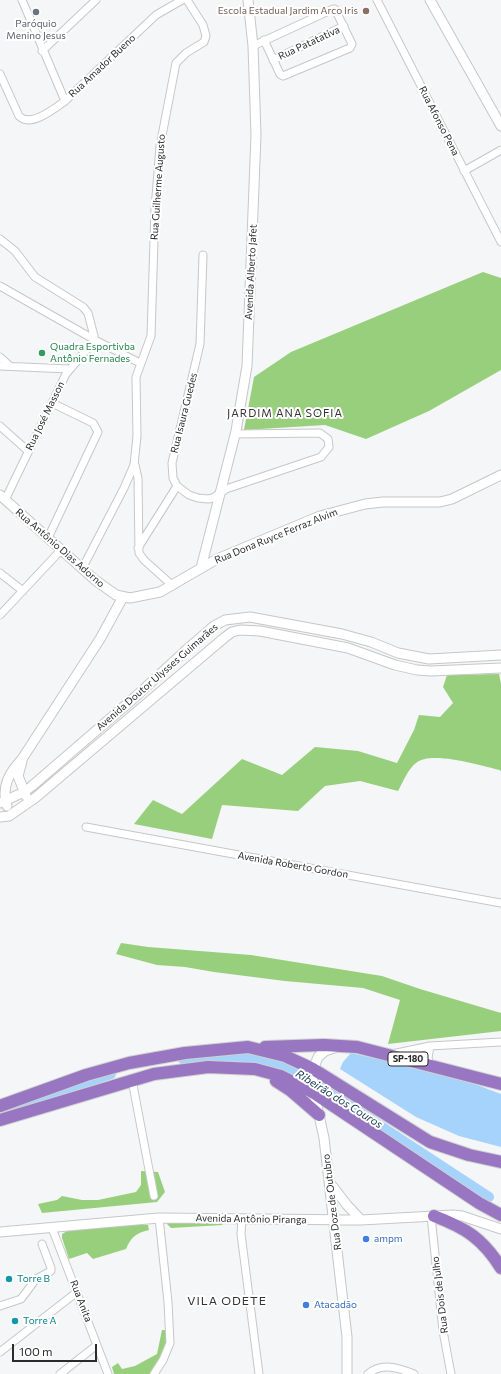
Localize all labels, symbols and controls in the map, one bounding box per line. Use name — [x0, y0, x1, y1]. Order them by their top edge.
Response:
place label: Escola Estadual Jardim Arco Iris — [218, 5, 358, 17]
marker: Escola Estadual Jardim Arco Iris — [361, 6, 371, 16]
marker: Paróquio Menino Jesus — [31, 7, 41, 17]
place label: Paróquio Menino Jesus — [6, 18, 66, 42]
street label: Rua Patatativa — [276, 24, 342, 62]
street label: Rua Amador Bueno — [66, 32, 138, 100]
street label: Rua Afonso Pena — [416, 84, 462, 158]
street label: Rua Guilherme Augusto — [148, 134, 168, 240]
street label: Avenida Alberto Jafet — [243, 224, 259, 320]
place label: Quadra Esportivba Antônio Fernades — [50, 341, 135, 364]
marker: Quadra Esportivba Antônio Fernades — [37, 348, 47, 358]
street label: Rua Isaura Guedes — [168, 372, 200, 454]
street label: Rua José Masson — [23, 379, 67, 453]
district label: JARDIM ANA SOFIA — [227, 406, 343, 420]
street label: Rua Antônio Dias Adorno — [13, 506, 107, 590]
street label: Rua Dona Ruyce Ferraz Alvim — [213, 506, 339, 566]
street label: Avenida Doutor Ulysses Guimarães — [94, 621, 220, 733]
street label: Avenida Roberto Gordon — [237, 849, 349, 881]
road number: SP-180 — [388, 1052, 428, 1066]
water label: Ribeirão dos Couros — [293, 1067, 385, 1131]
street label: Rua Doze de Outubro — [320, 1153, 344, 1251]
street label: Avenida Antônio Piranga — [195, 1212, 307, 1226]
place label: ampm — [374, 1233, 403, 1245]
marker: ampm — [361, 1234, 371, 1244]
street label: Rua Dois de Julho — [429, 1256, 451, 1334]
place label: Torre B — [17, 1273, 50, 1285]
marker: Torre B — [4, 1274, 14, 1284]
street label: Rua Anita — [68, 1278, 94, 1324]
district label: VILA ODETE — [187, 1294, 267, 1308]
place label: Atacadão — [314, 1299, 357, 1311]
marker: Atacadão — [301, 1300, 311, 1310]
place label: Torre A — [23, 1315, 57, 1327]
marker: Torre A — [10, 1316, 20, 1326]
scale bar — [14, 1336, 99, 1362]
text: 100 m — [19, 1344, 53, 1358]

